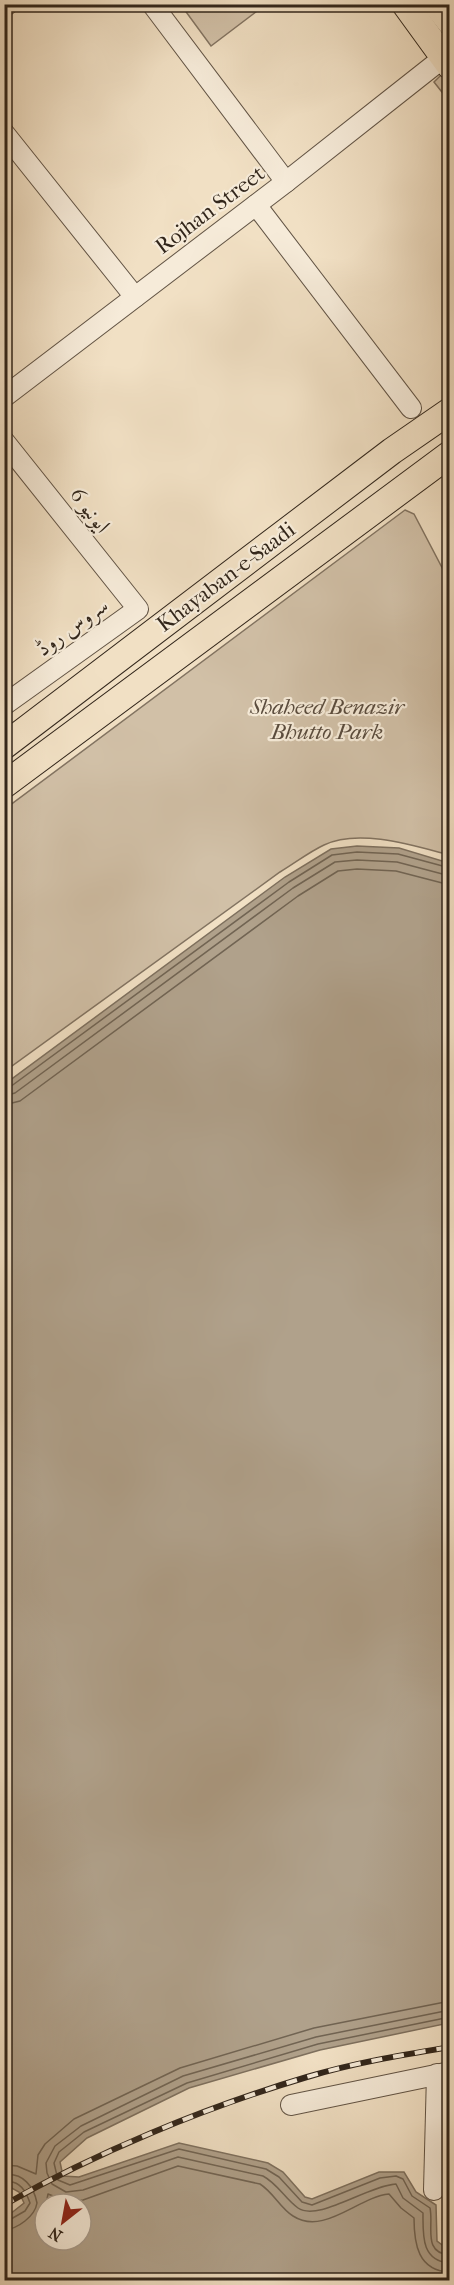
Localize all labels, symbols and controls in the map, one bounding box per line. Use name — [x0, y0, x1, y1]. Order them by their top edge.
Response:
street label: Rojhan Street — [150, 160, 270, 260]
street label: ایونیو 6 — [64, 482, 116, 538]
street label: Khayaban-e-Saadi — [152, 516, 301, 638]
street label: سروس روڈ — [31, 592, 114, 663]
park label: Shaheed Benazir Bhutto Park — [249, 694, 406, 745]
north arrow — [33, 2192, 93, 2252]
text: N — [45, 2223, 66, 2246]

